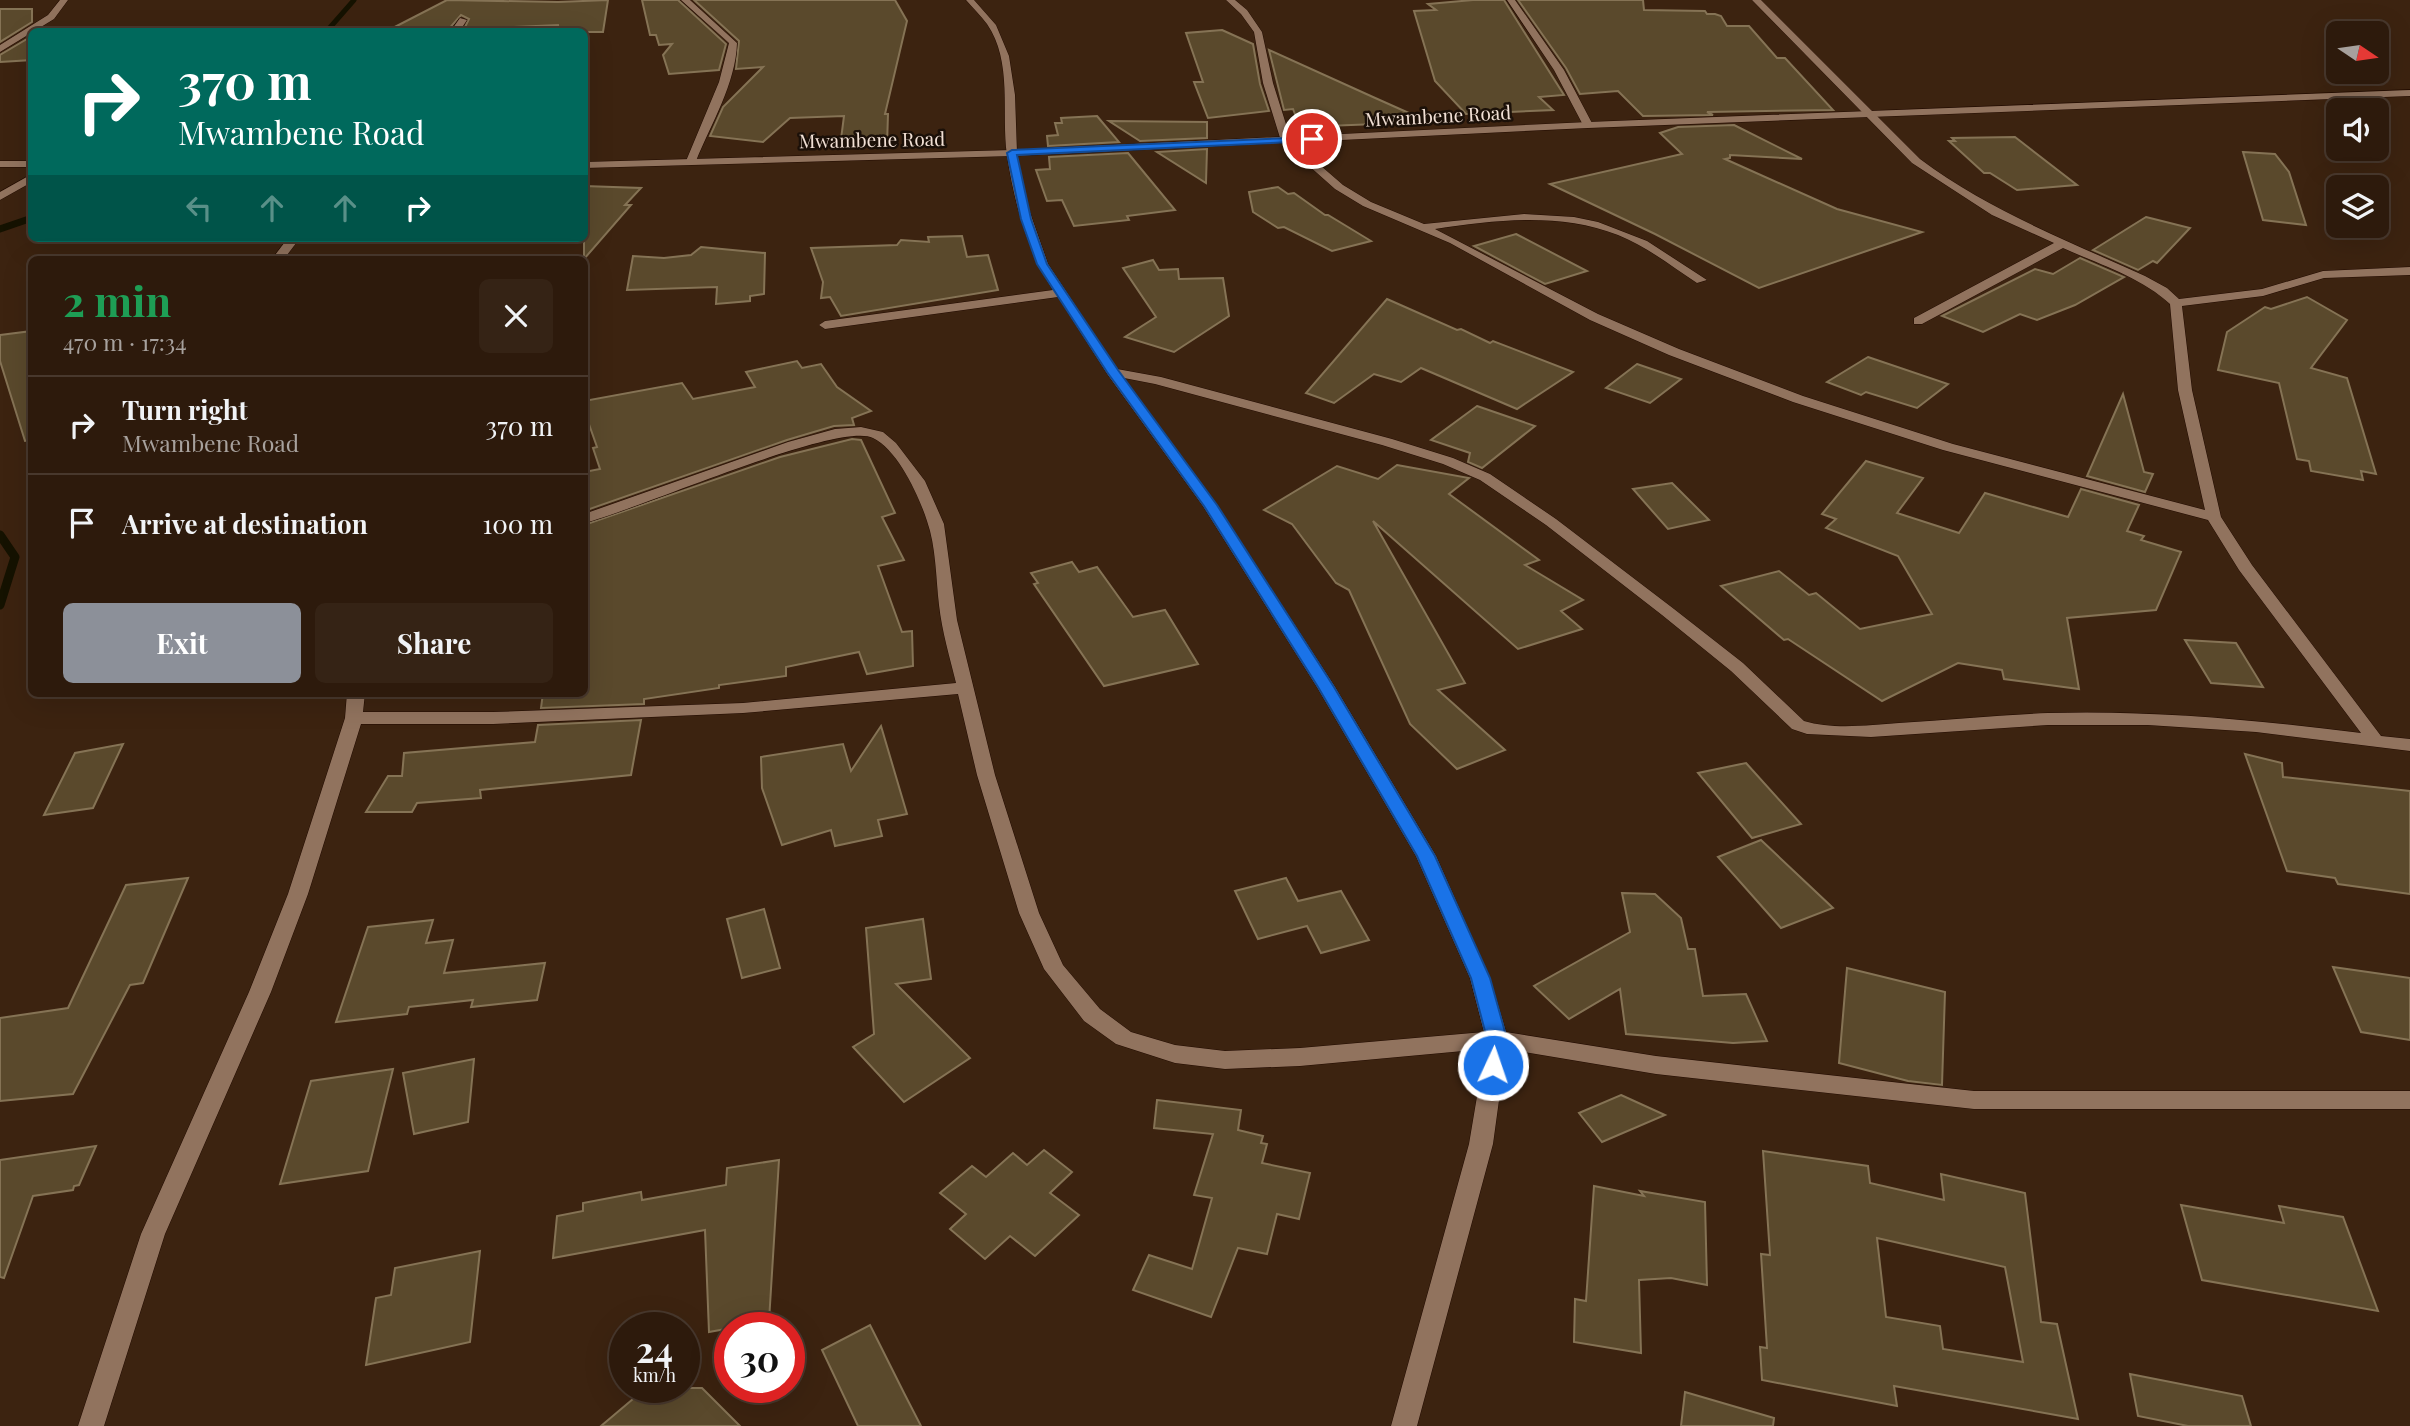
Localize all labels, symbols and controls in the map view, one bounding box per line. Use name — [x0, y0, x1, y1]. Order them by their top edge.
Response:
north arrow — [2326, 21, 2389, 84]
map controls — [2326, 21, 2389, 238]
text: 370 m — [178, 47, 312, 112]
icon: right — [63, 56, 154, 147]
street label: Mwambene Road — [1364, 98, 1512, 132]
button: sound — [2326, 98, 2389, 161]
pin — [1282, 109, 1342, 169]
text: Mwambene Road — [178, 110, 425, 153]
icon: arrive — [1293, 120, 1331, 158]
street label: Mwambene Road — [799, 125, 945, 153]
button: layers — [2326, 175, 2389, 238]
icon: left — [180, 189, 218, 227]
icon: ahead — [253, 189, 291, 227]
icon: ahead — [326, 189, 364, 227]
icon: right — [399, 189, 437, 227]
text: 2 min — [63, 272, 171, 328]
button: close — [479, 279, 553, 353]
text: 470 m · 17:34 — [63, 326, 187, 357]
text: Turn right — [122, 392, 248, 427]
icon: right — [63, 406, 101, 444]
text: 370 m — [486, 408, 553, 443]
text: Mwambene Road — [122, 427, 299, 458]
icon: arrive — [63, 504, 101, 542]
text: Arrive at destination — [122, 506, 368, 541]
text: 100 m — [483, 506, 553, 541]
button: Exit — [63, 603, 301, 683]
button: Share — [315, 603, 553, 683]
position arrow — [1456, 1028, 1530, 1102]
speed limit sign: 30 — [714, 1312, 805, 1403]
text: 24 — [636, 1325, 673, 1372]
text: km/h — [633, 1363, 676, 1387]

